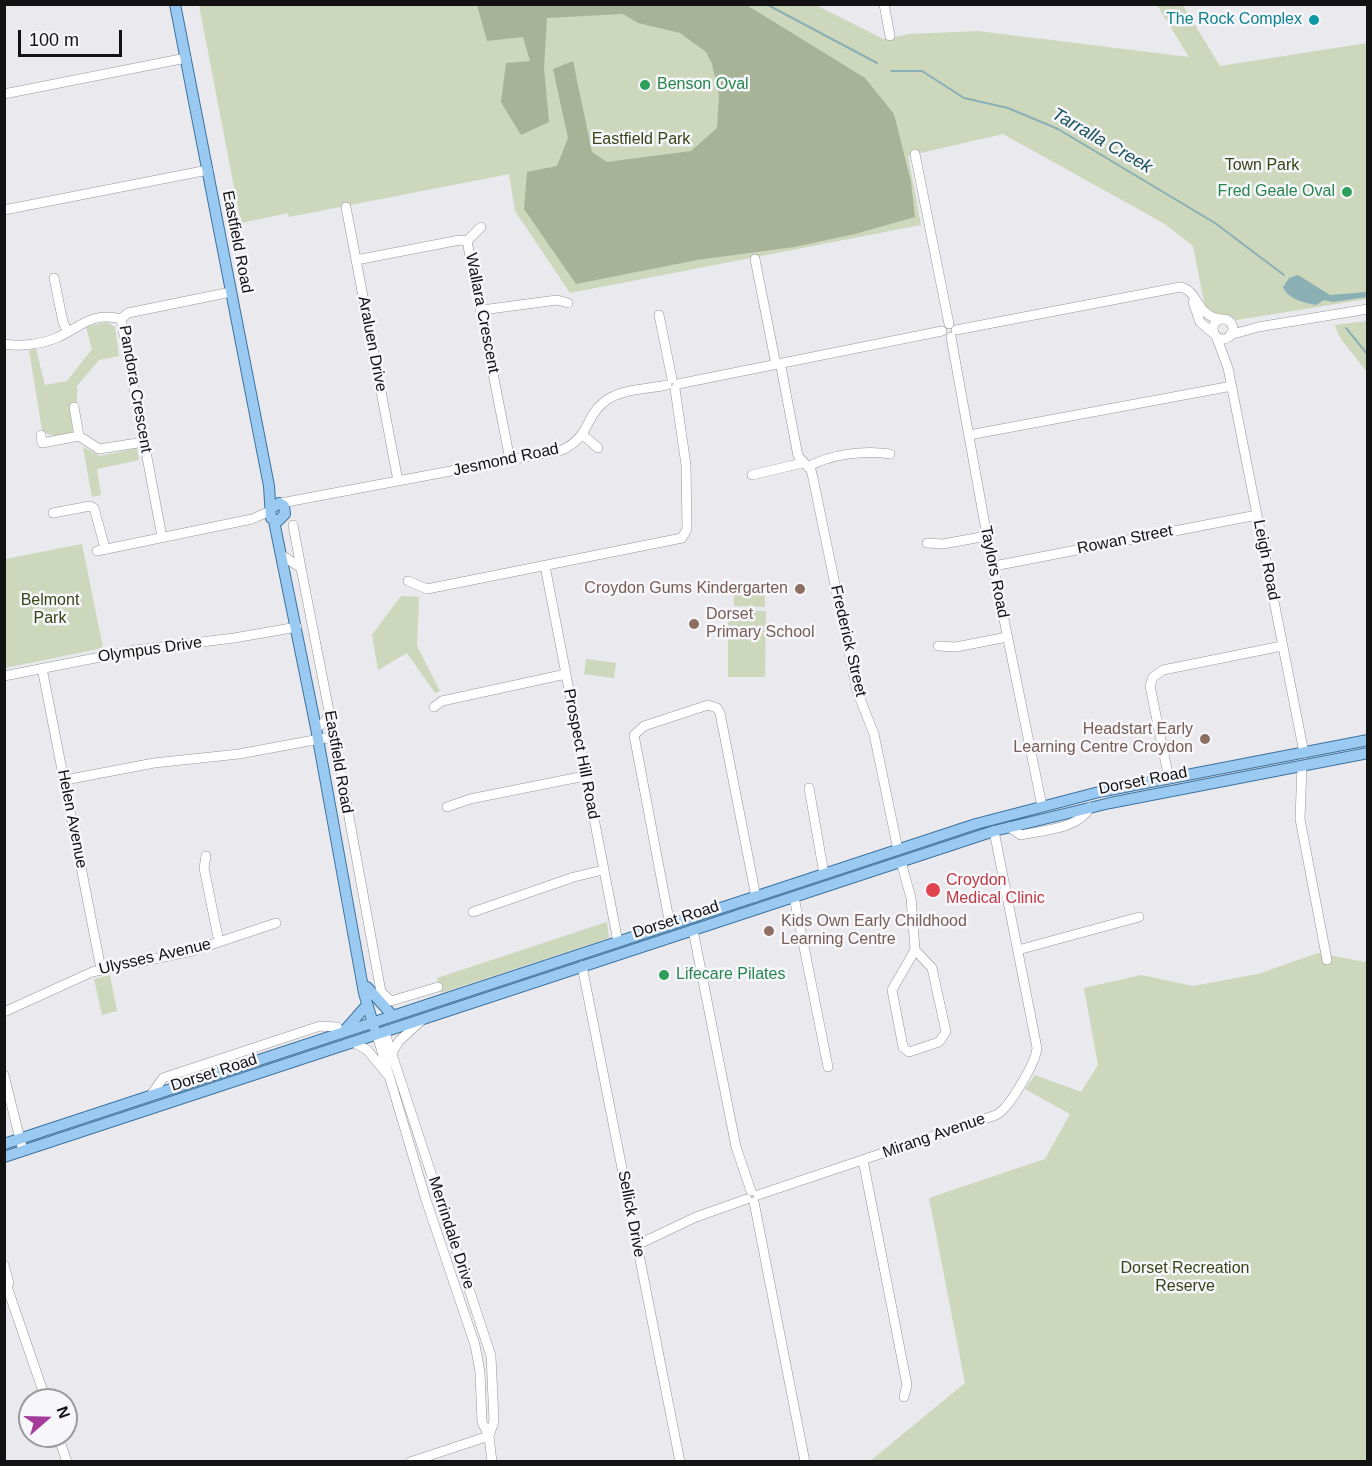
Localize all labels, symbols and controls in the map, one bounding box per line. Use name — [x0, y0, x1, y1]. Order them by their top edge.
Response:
place label: The Rock Complex — [1166, 10, 1302, 30]
marker: The Rock Complex — [1307, 13, 1321, 27]
scale bar — [21, 18, 124, 56]
text: 100 m — [29, 30, 79, 50]
place label: Benson Oval — [657, 75, 749, 95]
marker: Benson Oval — [638, 78, 652, 92]
water label: Tarralla Creek — [1048, 104, 1156, 178]
park label: Eastfield Park — [592, 130, 690, 150]
park label: Town Park — [1225, 156, 1299, 176]
place label: Fred Geale Oval — [1218, 182, 1335, 202]
marker: Fred Geale Oval — [1340, 185, 1354, 199]
street label: Eastfield Road — [218, 189, 256, 295]
street label: Wallara Crescent — [461, 251, 503, 375]
street label: Araluen Drive — [353, 295, 391, 393]
street label: Pandora Crescent — [114, 324, 156, 454]
street label: Jesmond Road — [451, 439, 561, 481]
street label: Leigh Road — [1249, 518, 1283, 602]
street label: Rowan Street — [1076, 521, 1174, 559]
street label: Taylors Road — [976, 524, 1012, 620]
place label: Croydon Gums Kindergarten — [584, 579, 788, 599]
marker: Croydon Gums Kindergarten — [793, 582, 807, 596]
street label: Frederick Street — [826, 583, 870, 699]
park label: Belmont Park — [21, 591, 79, 629]
place label: Dorset Primary School — [706, 605, 814, 643]
marker: Dorset Primary School — [687, 617, 701, 631]
street label: Olympus Drive — [97, 633, 203, 667]
street label: Prospect Hill Road — [559, 687, 603, 821]
street label: Eastfield Road — [320, 709, 356, 815]
place label: Headstart Early Learning Centre Croydon — [1013, 720, 1193, 758]
marker: Headstart Early Learning Centre Croydon — [1198, 732, 1212, 746]
street label: Dorset Road — [1097, 763, 1189, 799]
street label: Helen Avenue — [53, 768, 91, 870]
place label: Croydon Medical Clinic — [946, 871, 1045, 909]
marker: Croydon Medical Clinic — [924, 881, 942, 899]
street label: Dorset Road — [630, 897, 722, 943]
place label: Kids Own Early Childhood Learning Centre — [781, 912, 967, 950]
marker: Kids Own Early Childhood Learning Centre — [762, 924, 776, 938]
street label: Ulysses Avenue — [97, 935, 213, 979]
place label: Lifecare Pilates — [676, 965, 785, 985]
marker: Lifecare Pilates — [657, 968, 671, 982]
street label: Dorset Road — [168, 1050, 260, 1096]
street label: Mirang Avenue — [880, 1109, 988, 1163]
street label: Sellick Drive — [613, 1169, 649, 1259]
street label: Merrindale Drive — [424, 1174, 478, 1292]
park label: Dorset Recreation Reserve — [1121, 1259, 1249, 1297]
north arrow — [18, 1388, 78, 1448]
text: N — [54, 1404, 73, 1421]

